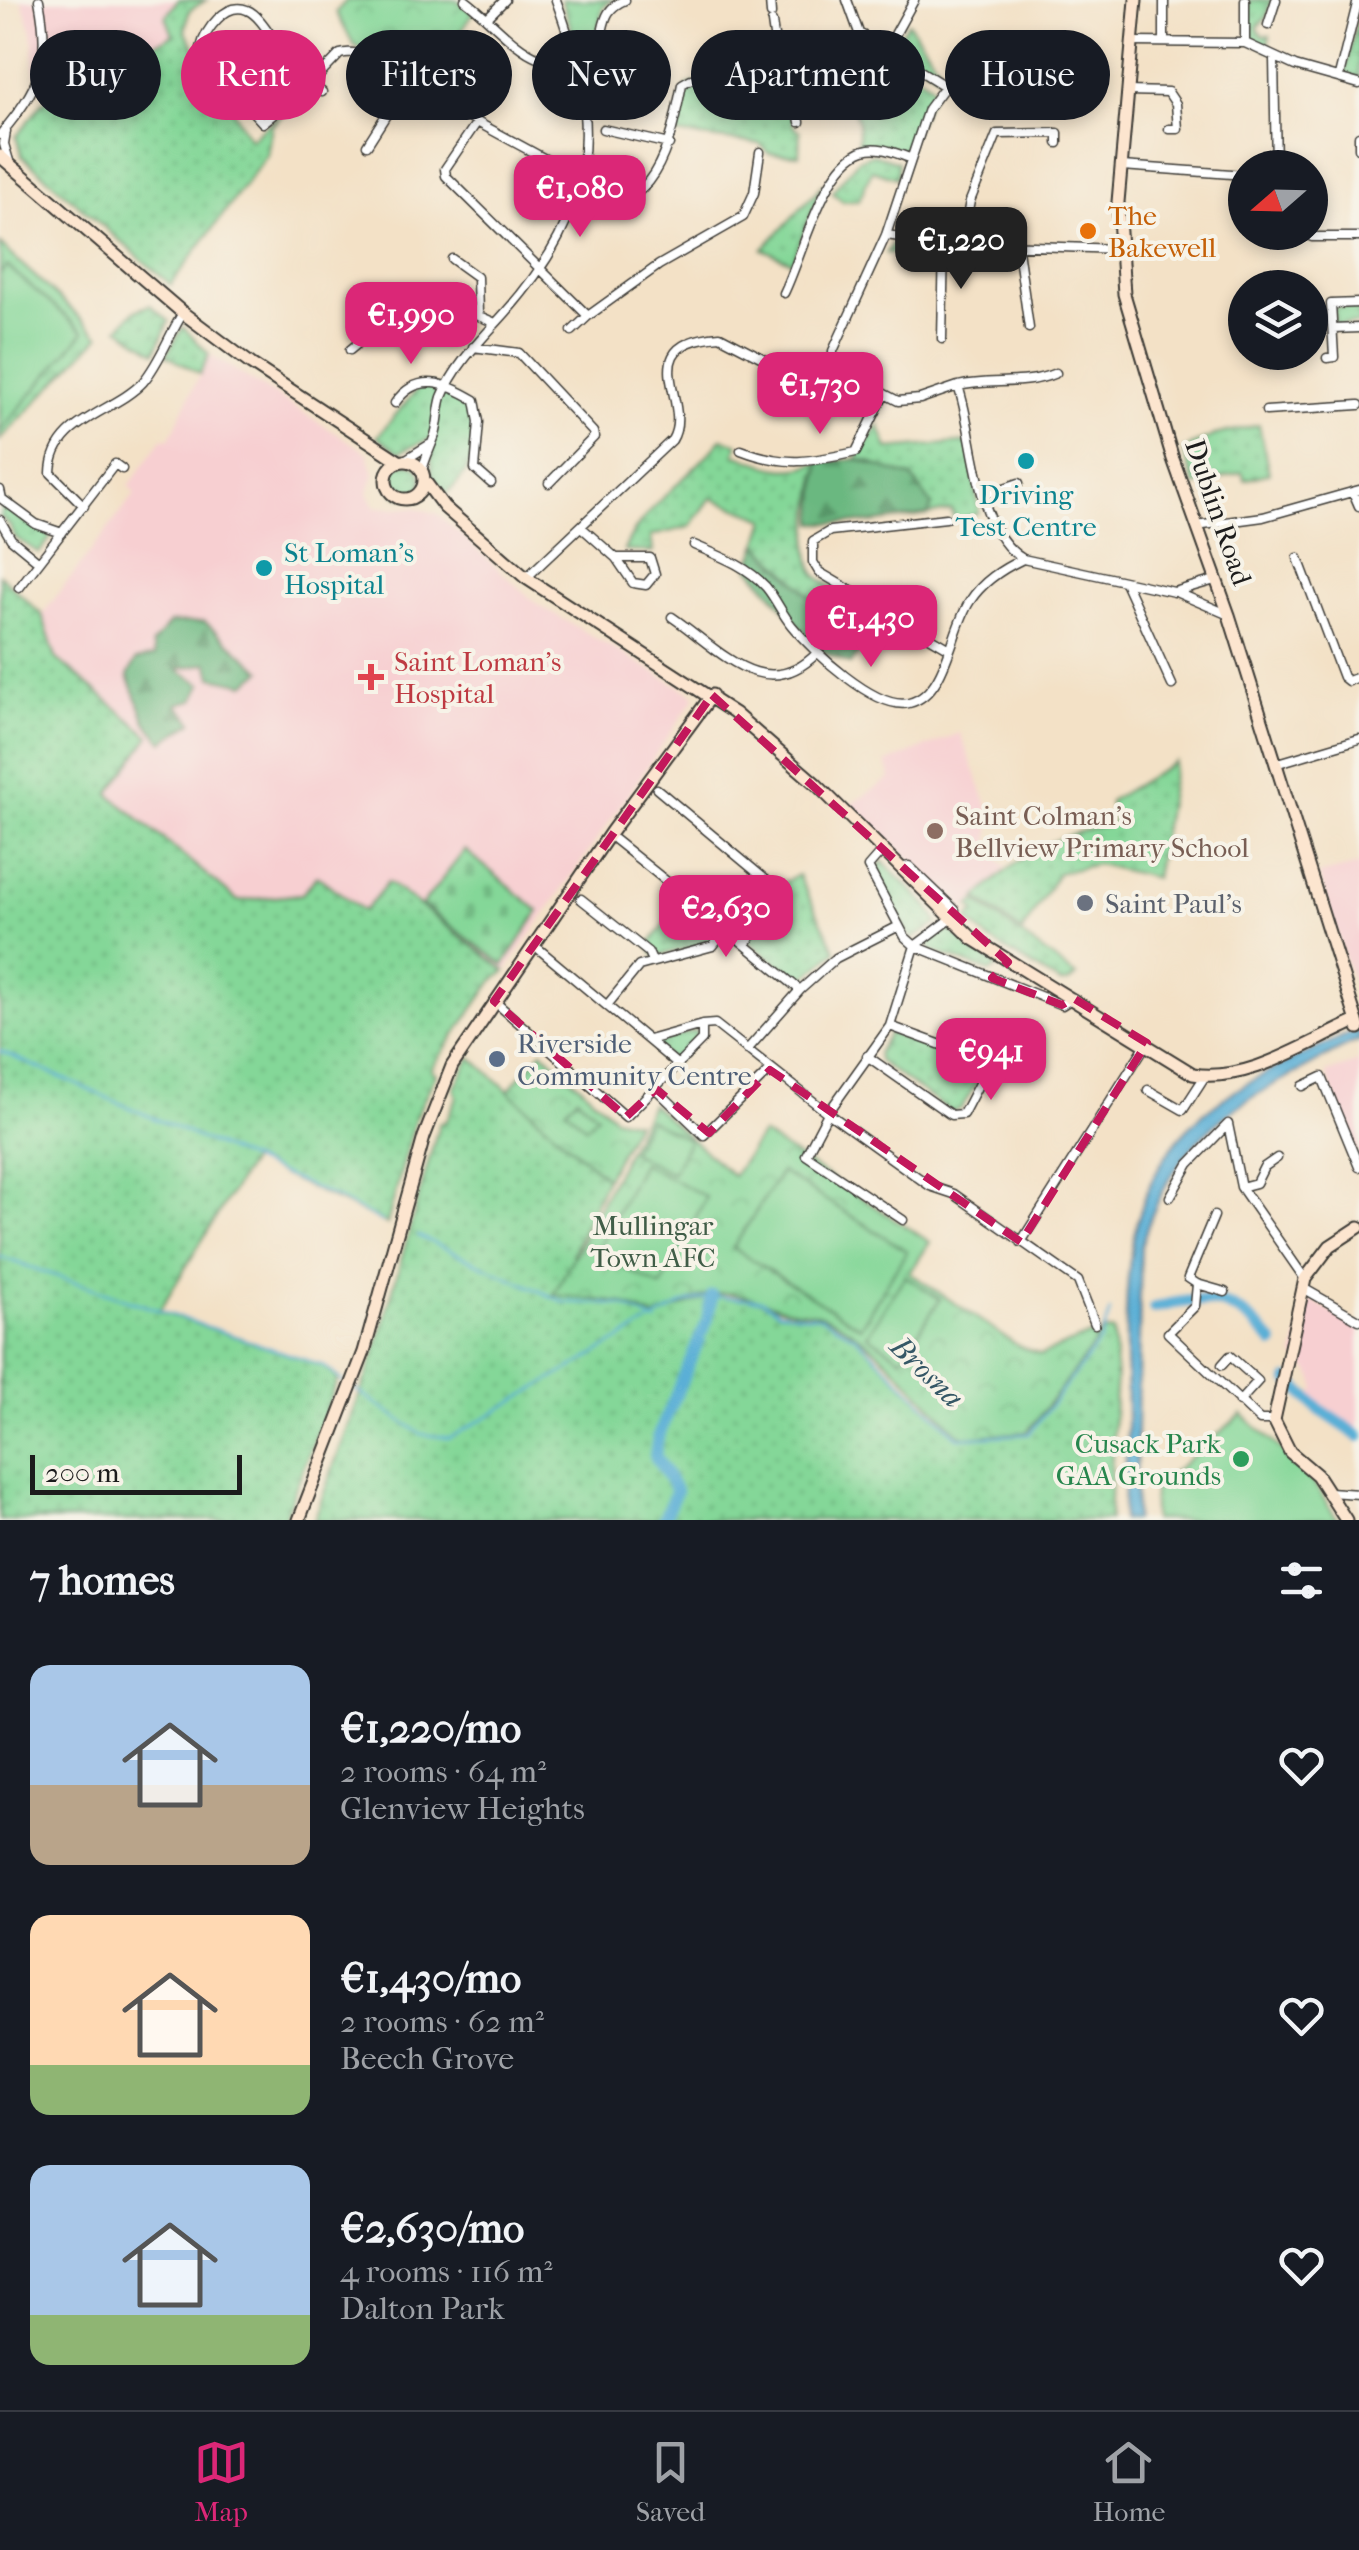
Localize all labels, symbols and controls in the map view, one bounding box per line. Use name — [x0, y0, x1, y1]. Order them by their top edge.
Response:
chip: Buy — [30, 30, 161, 120]
chip: Rent — [181, 30, 326, 120]
chip: Filters — [346, 30, 512, 120]
chip: New — [532, 30, 671, 120]
chip: Apartment — [691, 30, 925, 120]
chip: House — [945, 30, 1110, 120]
north arrow — [1228, 150, 1328, 250]
map controls — [1228, 150, 1328, 370]
pin: €1,080 — [499, 155, 661, 240]
text: €1,080 — [536, 169, 624, 206]
place label: The Bakewell — [1108, 199, 1217, 264]
pin: €1,220 — [880, 207, 1042, 292]
marker: The Bakewell — [1077, 220, 1099, 242]
text: €1,220 — [917, 221, 1005, 258]
button: layers — [1228, 270, 1328, 370]
pin: €1,990 — [330, 282, 492, 367]
text: €1,990 — [367, 296, 455, 333]
pin: €1,730 — [739, 352, 901, 437]
text: €1,730 — [779, 366, 861, 403]
street label: Dublin Road — [1178, 435, 1259, 590]
marker: Driving Test Centre — [1015, 450, 1037, 472]
place label: Driving Test Centre — [955, 478, 1097, 543]
place label: St Loman's Hospital — [284, 536, 414, 601]
marker: St Loman's Hospital — [253, 557, 275, 579]
pin: €1,430 — [790, 585, 952, 670]
text: €1,430 — [827, 599, 915, 636]
place label: Saint Loman's Hospital — [394, 645, 561, 710]
marker: Saint Loman's Hospital — [358, 664, 384, 690]
place label: Saint Colman's Bellview Primary School — [955, 799, 1249, 864]
marker: Saint Colman's Bellview Primary School — [924, 820, 946, 842]
pin: €2,630 — [645, 875, 807, 960]
place label: Saint Paul's — [1105, 887, 1242, 920]
text: €2,630 — [681, 889, 771, 926]
marker: Saint Paul's — [1074, 892, 1096, 914]
pin: €941 — [932, 1018, 1050, 1103]
place label: Riverside Community Centre — [517, 1027, 752, 1092]
text: €941 — [958, 1032, 1024, 1069]
marker: Riverside Community Centre — [486, 1048, 508, 1070]
park label: Mullingar Town AFC — [590, 1209, 716, 1274]
water label: Brosna — [881, 1328, 970, 1415]
place label: Cusack Park GAA Grounds — [1056, 1427, 1222, 1492]
marker: Cusack Park GAA Grounds — [1230, 1448, 1252, 1470]
scale bar — [30, 1450, 242, 1494]
text: 200 m — [45, 1456, 120, 1489]
icon: filters — [1274, 1553, 1329, 1608]
text: 7 homes — [30, 1556, 175, 1605]
text: €1,220/mo — [340, 1704, 521, 1753]
icon: home — [110, 1705, 230, 1825]
icon: heart — [1274, 1738, 1329, 1793]
text: 2 rooms · 64 m² — [340, 1753, 546, 1790]
text: Glenview Heights — [340, 1790, 585, 1827]
text: €1,430/mo — [340, 1954, 521, 2003]
icon: home — [110, 1955, 230, 2075]
icon: heart — [1274, 1988, 1329, 2043]
text: 2 rooms · 62 m² — [340, 2003, 544, 2040]
text: Beech Grove — [340, 2040, 514, 2077]
text: €2,630/mo — [340, 2204, 524, 2253]
icon: home — [110, 2205, 230, 2325]
icon: heart — [1274, 2238, 1329, 2293]
text: 4 rooms · 116 m² — [340, 2253, 553, 2290]
text: Dalton Park — [340, 2290, 504, 2327]
tab: Map — [194, 2435, 249, 2528]
tab: Saved — [636, 2435, 705, 2528]
tab: Home — [1093, 2435, 1165, 2528]

